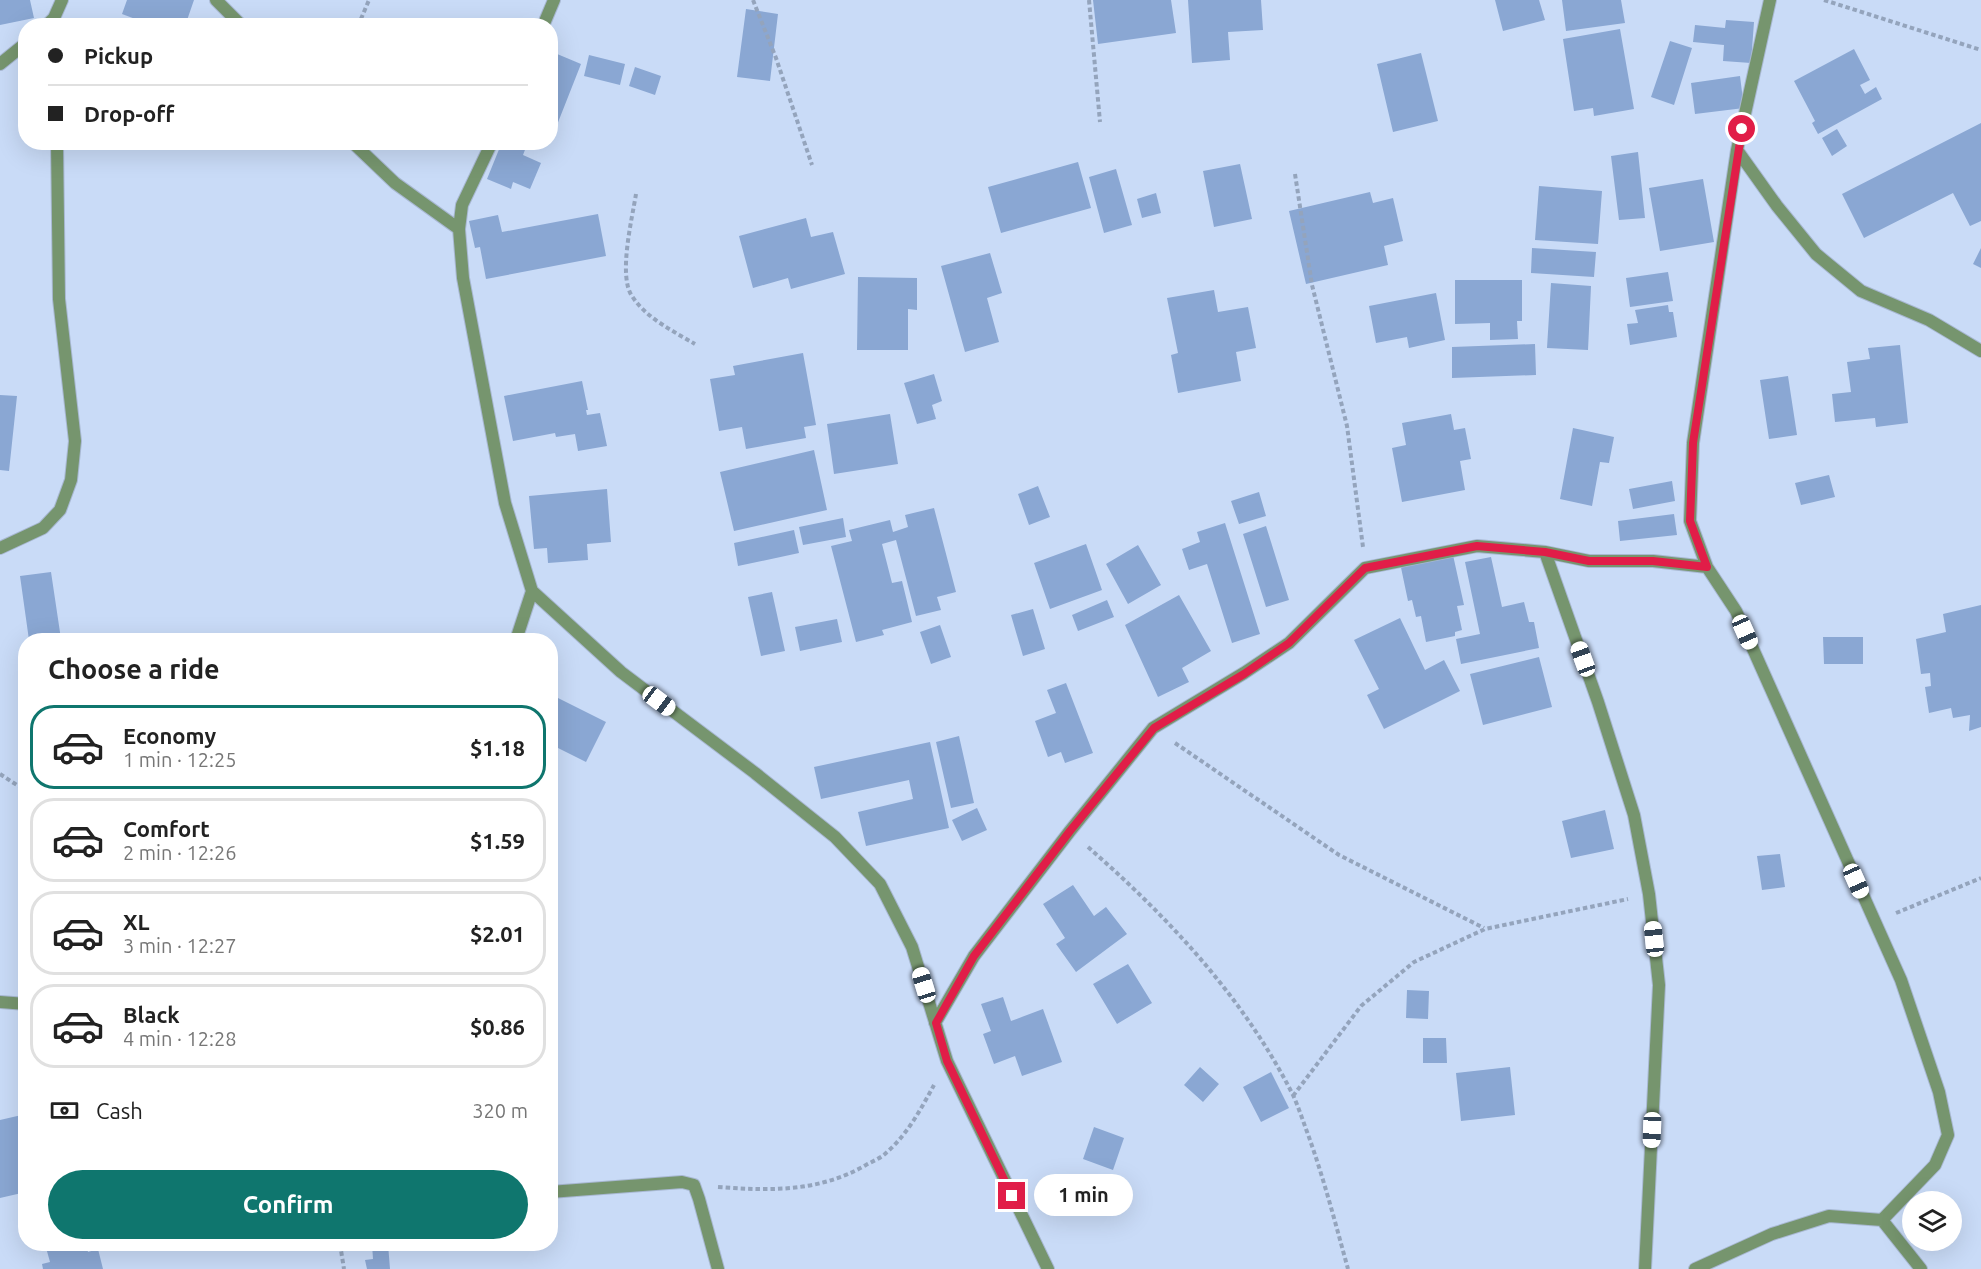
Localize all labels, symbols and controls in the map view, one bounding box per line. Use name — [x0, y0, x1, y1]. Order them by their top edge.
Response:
text: Pickup — [84, 43, 153, 68]
text: Drop-off — [84, 101, 174, 126]
route start — [1728, 115, 1755, 142]
car — [1729, 612, 1761, 652]
car — [1568, 639, 1598, 679]
text: Choose a ride — [48, 654, 220, 684]
car — [639, 683, 679, 719]
icon: car — [51, 720, 105, 774]
text: Economy — [123, 723, 216, 748]
text: $1.18 — [470, 735, 525, 760]
text: 1 min · 12:25 — [123, 748, 237, 771]
icon: car — [51, 813, 105, 867]
text: Comfort — [123, 816, 210, 841]
text: $1.59 — [470, 828, 525, 853]
text: 2 min · 12:26 — [123, 841, 237, 864]
car — [1840, 861, 1872, 901]
icon: car — [51, 906, 105, 960]
text: XL — [123, 909, 150, 934]
car — [1643, 920, 1665, 958]
text: $2.01 — [470, 921, 525, 946]
text: 3 min · 12:27 — [123, 934, 237, 957]
car — [910, 965, 938, 1005]
icon: car — [51, 999, 105, 1053]
text: Black — [123, 1002, 180, 1027]
text: $0.86 — [470, 1014, 525, 1039]
text: 4 min · 12:28 — [123, 1027, 237, 1050]
icon: cash — [48, 1094, 81, 1127]
text: Cash — [96, 1098, 143, 1123]
text: 320 m — [472, 1099, 528, 1122]
car — [1642, 1112, 1662, 1148]
button: Confirm — [48, 1170, 528, 1239]
callout: 1 min — [1033, 1175, 1132, 1217]
route end — [998, 1182, 1025, 1209]
text: 1 min — [1058, 1183, 1109, 1206]
map controls — [1902, 1191, 1962, 1251]
button: layers — [1902, 1191, 1962, 1251]

